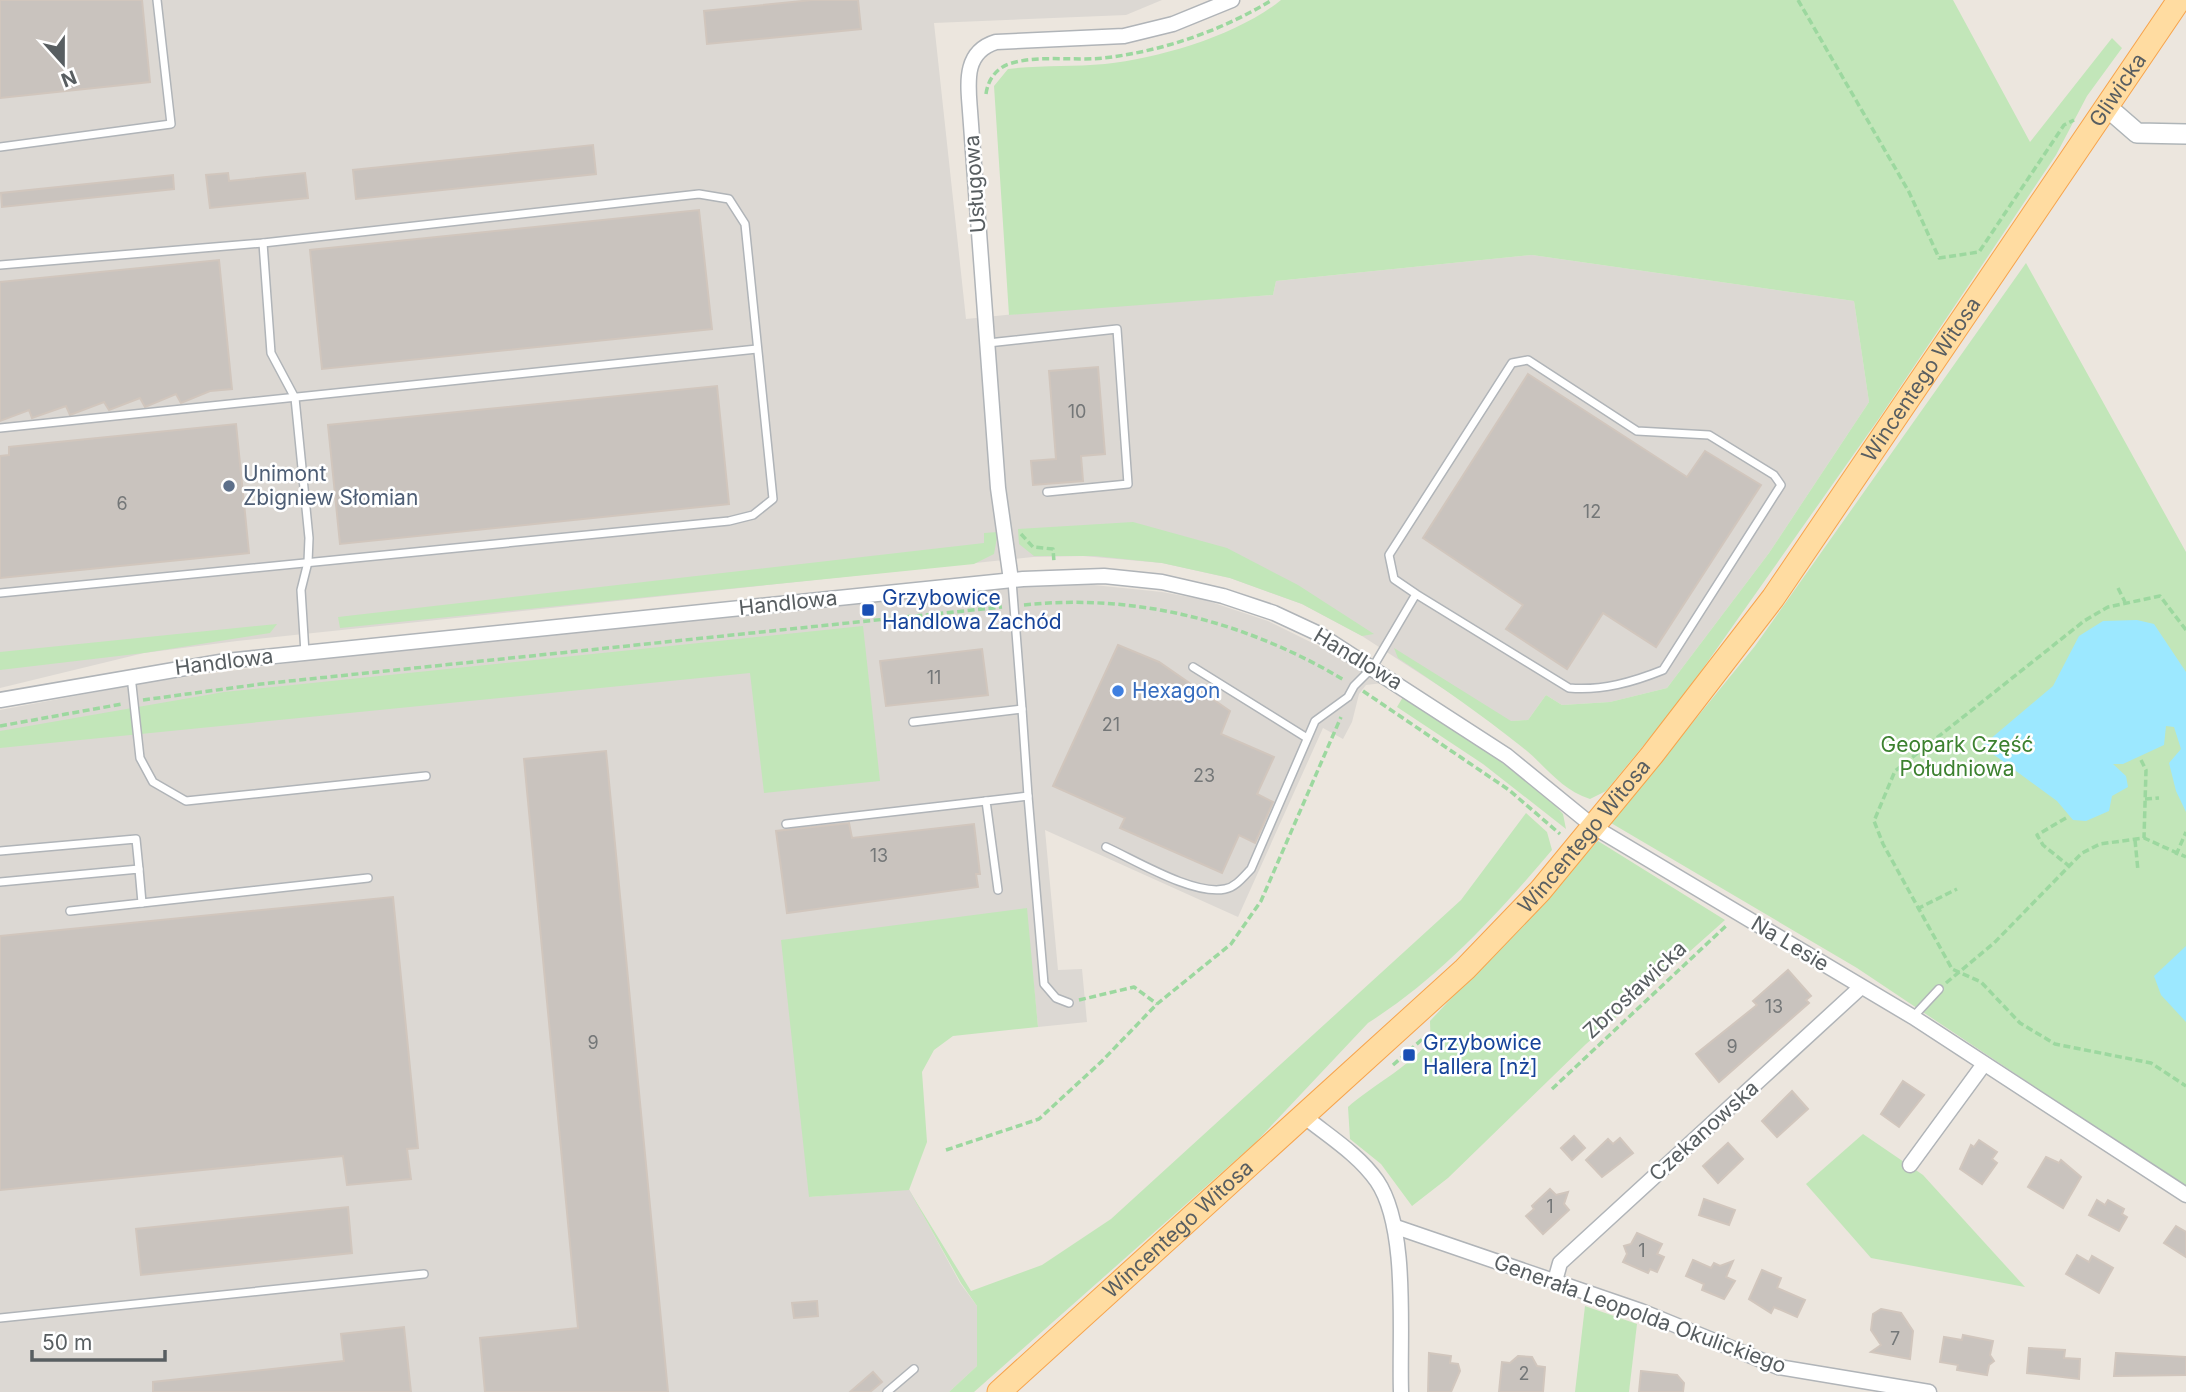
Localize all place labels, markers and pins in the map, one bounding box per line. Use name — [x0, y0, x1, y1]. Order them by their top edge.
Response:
place label: Unimont Zbigniew Słomian — [243, 461, 418, 510]
marker: Unimont Zbigniew Słomian — [221, 478, 237, 494]
place label: Grzybowice Handlowa Zachód — [882, 585, 1062, 634]
marker: Grzybowice Handlowa Zachód — [860, 602, 876, 618]
place label: Hexagon — [1132, 678, 1221, 703]
marker: Hexagon — [1110, 683, 1126, 699]
place label: Grzybowice Hallera [nż] — [1423, 1030, 1542, 1079]
marker: Grzybowice Hallera [nż] — [1401, 1047, 1417, 1063]

